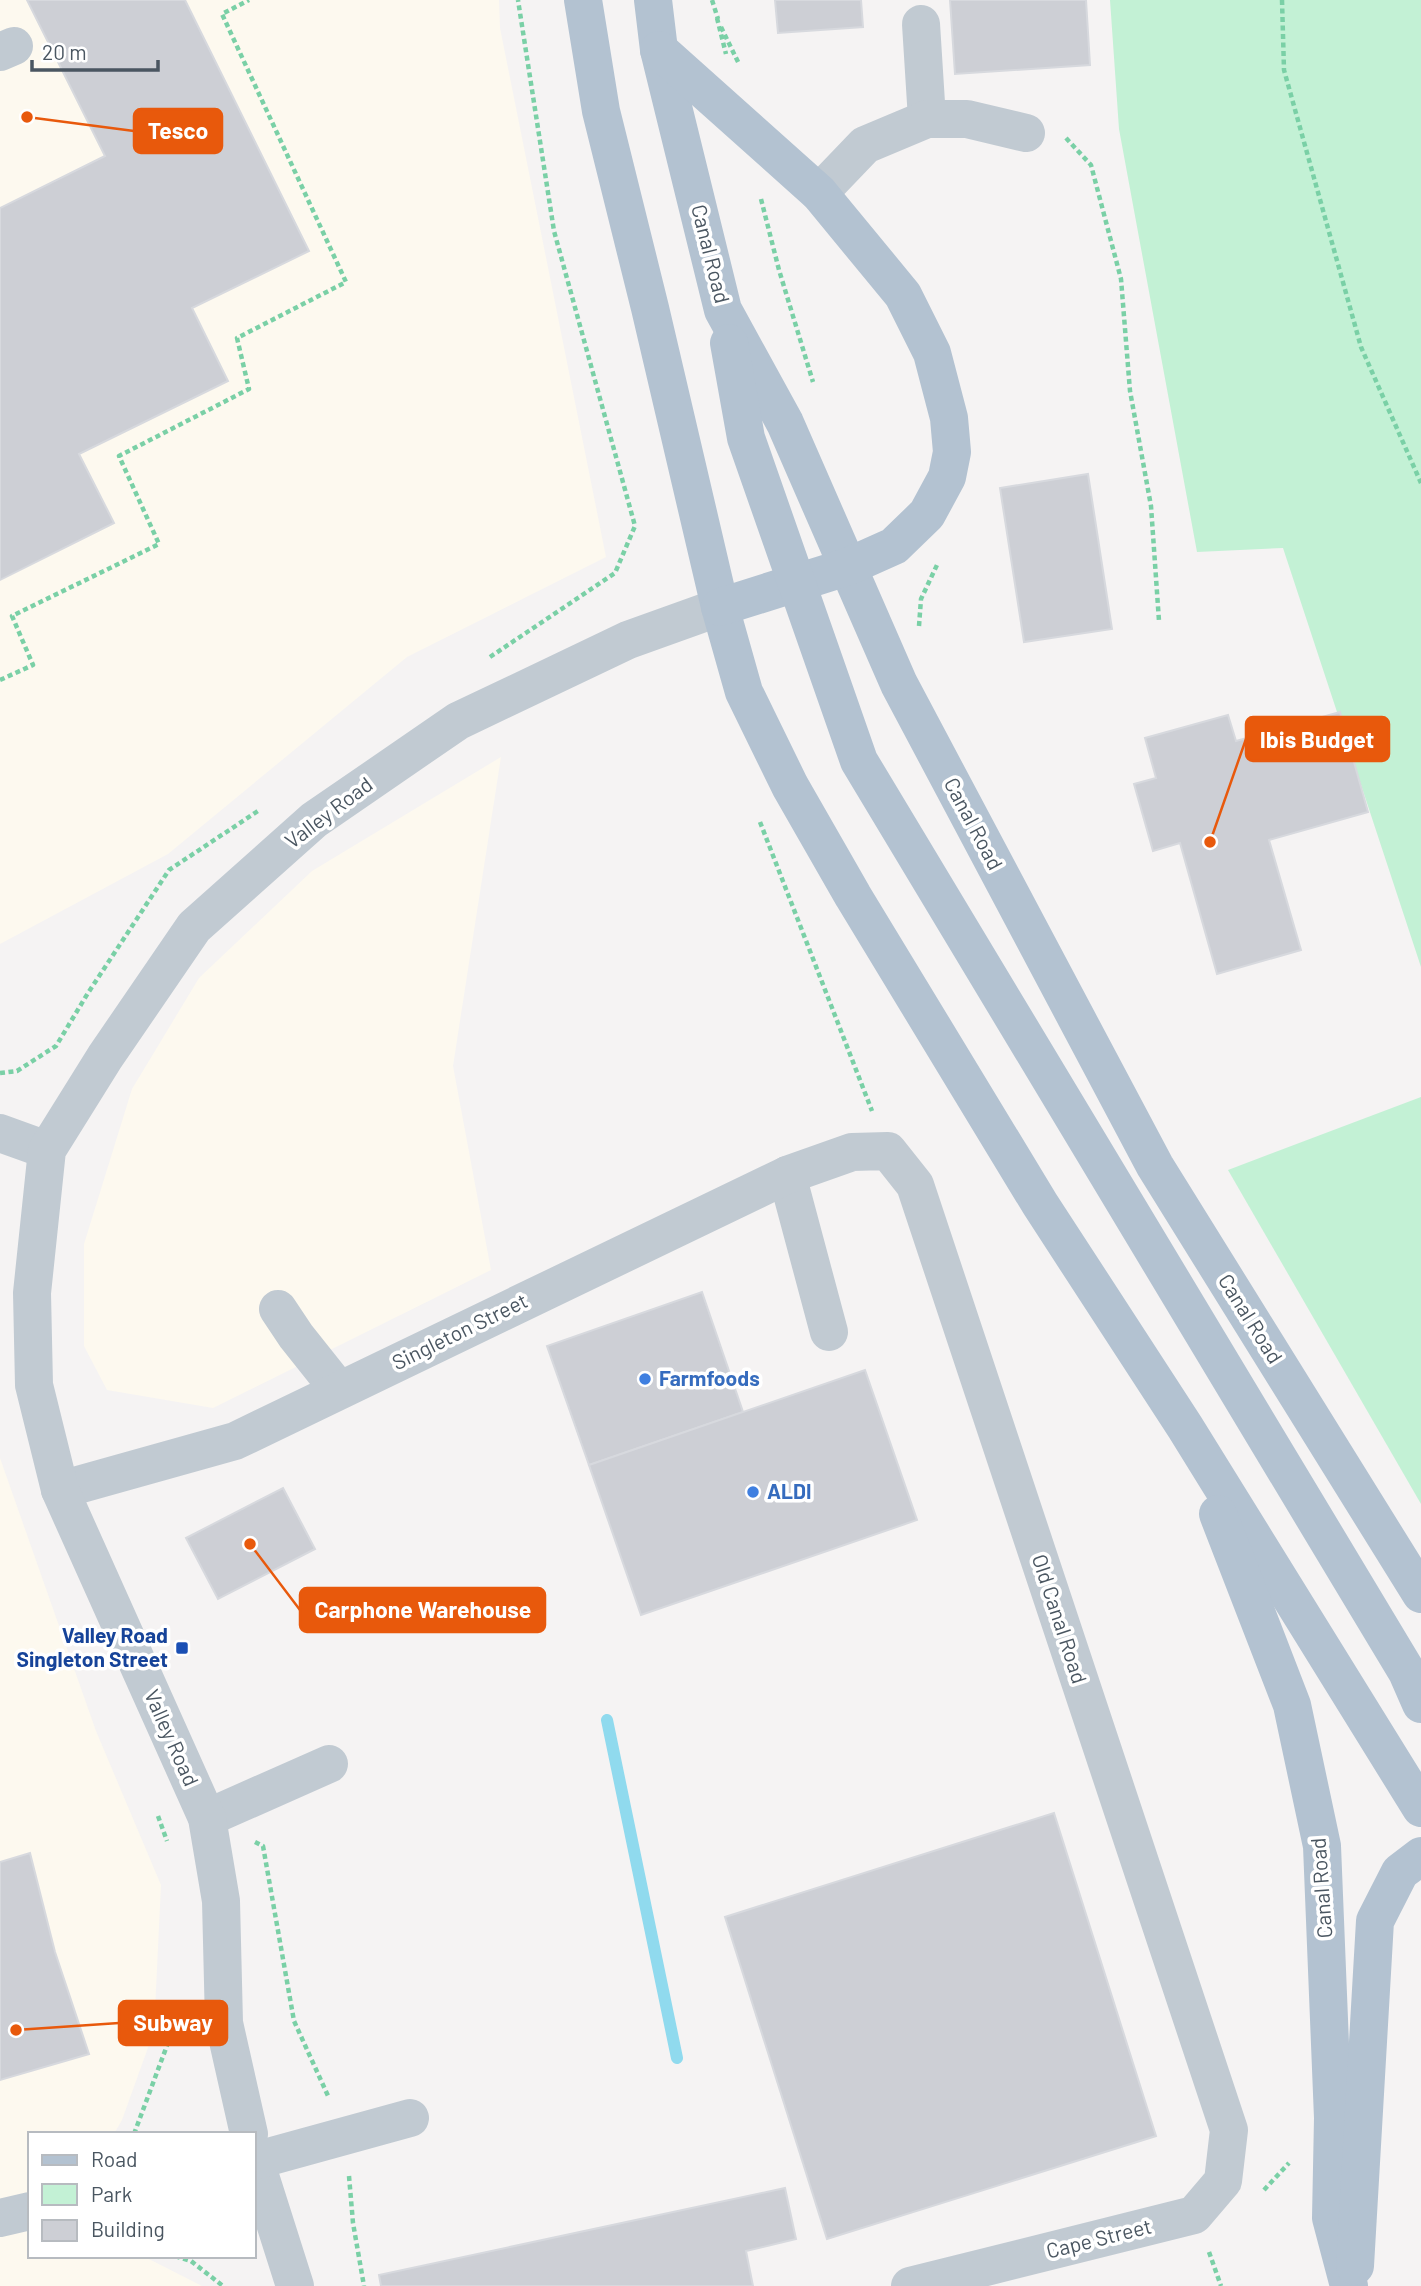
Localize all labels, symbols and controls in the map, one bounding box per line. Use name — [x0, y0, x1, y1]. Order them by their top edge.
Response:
scale bar — [32, 28, 158, 72]
text: 20 m — [42, 39, 87, 64]
callout: Tesco — [134, 109, 222, 153]
text: Tesco — [148, 116, 208, 144]
street label: Canal Road — [687, 202, 736, 306]
callout: Ibis Budget — [1246, 717, 1389, 761]
text: Ibis Budget — [1260, 725, 1374, 753]
street label: Valley Road — [279, 771, 377, 853]
street label: Canal Road — [940, 773, 1009, 874]
street label: Canal Road — [1214, 1269, 1289, 1368]
street label: Singleton Street — [387, 1287, 531, 1374]
place label: Farmfoods — [659, 1365, 760, 1390]
marker: Farmfoods — [637, 1371, 653, 1387]
place label: ALDI — [767, 1478, 812, 1503]
marker: ALDI — [745, 1484, 761, 1500]
street label: Old Canal Road — [1028, 1551, 1093, 1686]
callout: Carphone Warehouse — [300, 1588, 545, 1632]
text: Carphone Warehouse — [315, 1595, 531, 1623]
place label: Valley Road Singleton Street — [17, 1622, 168, 1671]
marker: Valley Road Singleton Street — [174, 1640, 190, 1656]
street label: Valley Road — [140, 1685, 205, 1790]
street label: Canal Road — [1305, 1837, 1336, 1939]
callout: Subway — [119, 2001, 227, 2045]
text: Subway — [133, 2008, 213, 2036]
legend — [28, 2132, 256, 2258]
text: Road — [91, 2146, 137, 2171]
text: Park — [91, 2181, 132, 2206]
street label: Cape Street — [1043, 2212, 1154, 2263]
text: Building — [91, 2216, 165, 2241]

